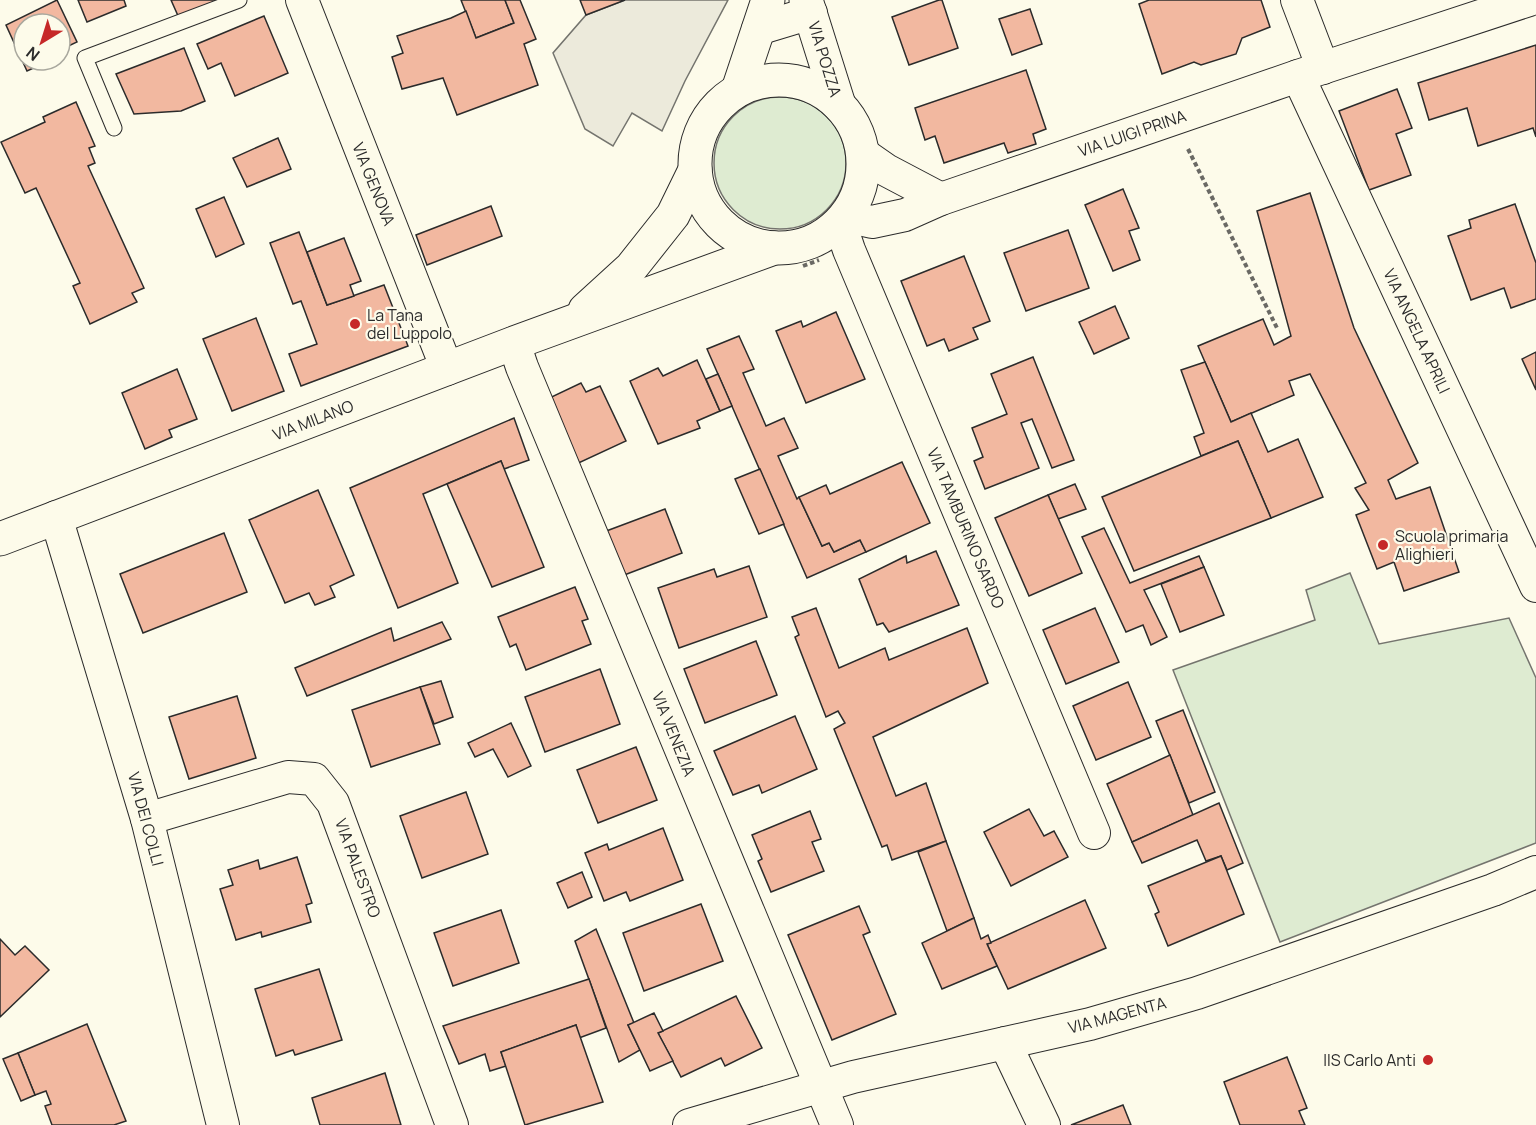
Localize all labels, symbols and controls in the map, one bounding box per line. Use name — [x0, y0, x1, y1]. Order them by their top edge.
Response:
north arrow — [12, 12, 72, 72]
street label: VIA POZZA — [803, 19, 847, 99]
text: N — [21, 42, 44, 66]
street label: VIA LUIGI PRINA — [1075, 104, 1189, 162]
street label: VIA GENOVA — [347, 139, 401, 229]
street label: VIA ANGELA APRILI — [1378, 265, 1456, 397]
place label: La Tana del Luppolo — [367, 304, 452, 344]
marker: La Tana del Luppolo — [348, 317, 362, 331]
street label: VIA MILANO — [269, 394, 357, 445]
street label: VIA TAMBURINO SARDO — [922, 444, 1010, 612]
place label: Scuola primaria Alighieri — [1395, 525, 1508, 565]
marker: Scuola primaria Alighieri — [1376, 538, 1390, 552]
street label: VIA VENEZIA — [647, 688, 701, 780]
street label: VIA DEI COLLI — [123, 769, 169, 869]
street label: VIA PALESTRO — [330, 816, 386, 921]
street label: VIA MAGENTA — [1066, 991, 1168, 1039]
place label: IIS Carlo Anti — [1323, 1049, 1416, 1071]
marker: IIS Carlo Anti — [1421, 1053, 1435, 1067]

